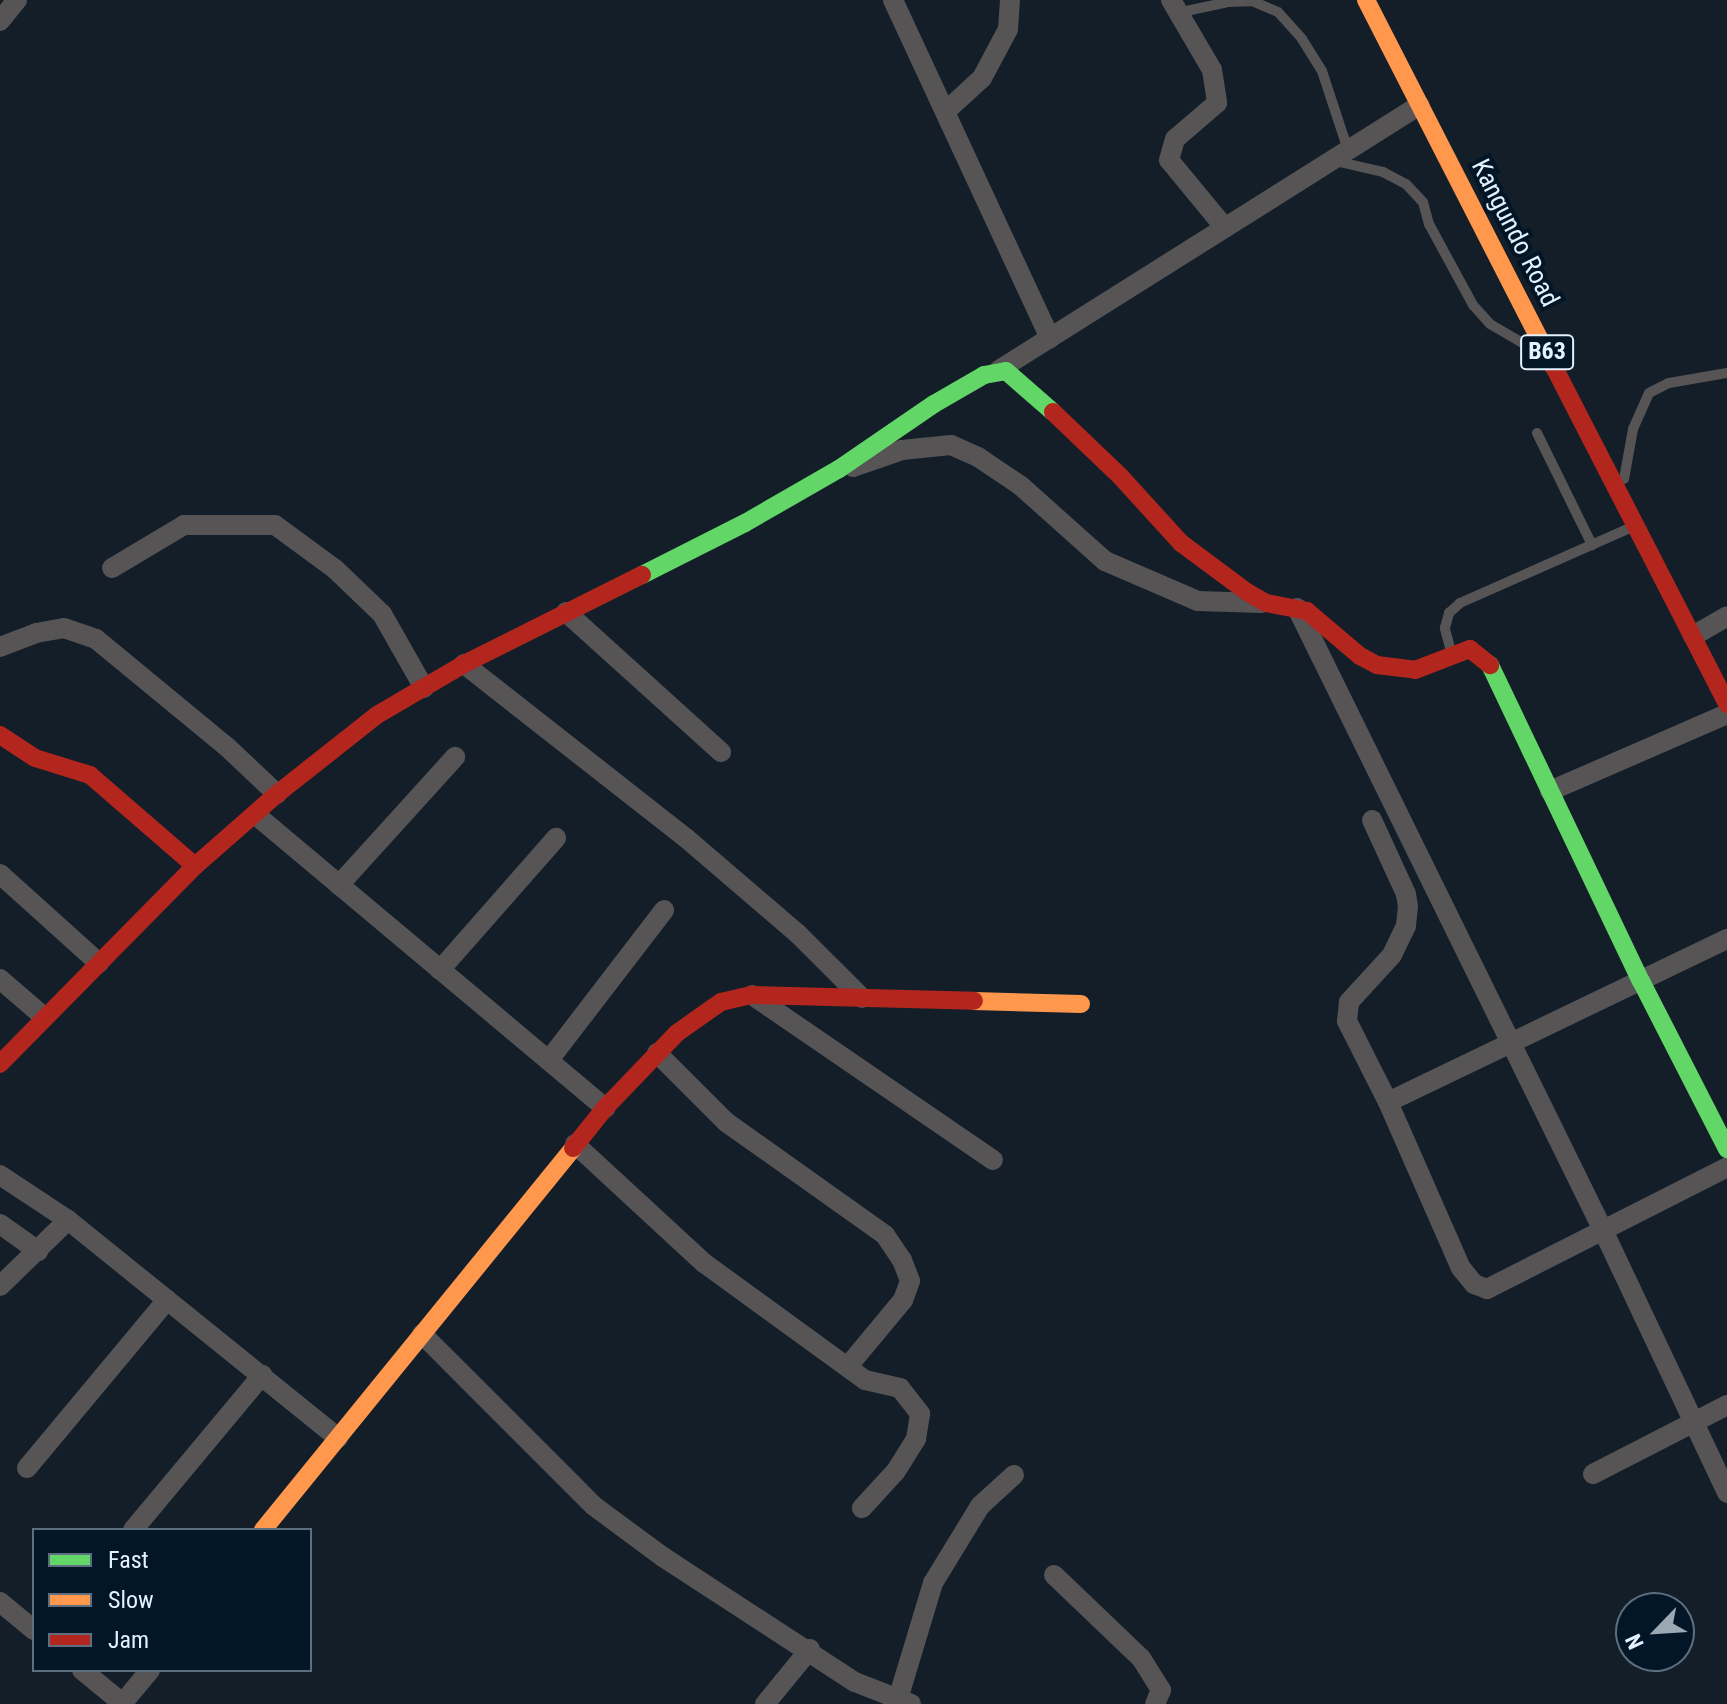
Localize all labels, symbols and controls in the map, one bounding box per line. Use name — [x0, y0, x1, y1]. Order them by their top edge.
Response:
street label: Kangundo Road — [1464, 154, 1566, 312]
road number: B63 — [1519, 332, 1575, 372]
legend — [32, 1528, 312, 1672]
text: Fast — [108, 1546, 149, 1574]
text: Slow — [108, 1586, 154, 1614]
north arrow — [1615, 1592, 1695, 1672]
text: Jam — [108, 1626, 149, 1654]
text: N — [1620, 1630, 1649, 1653]

